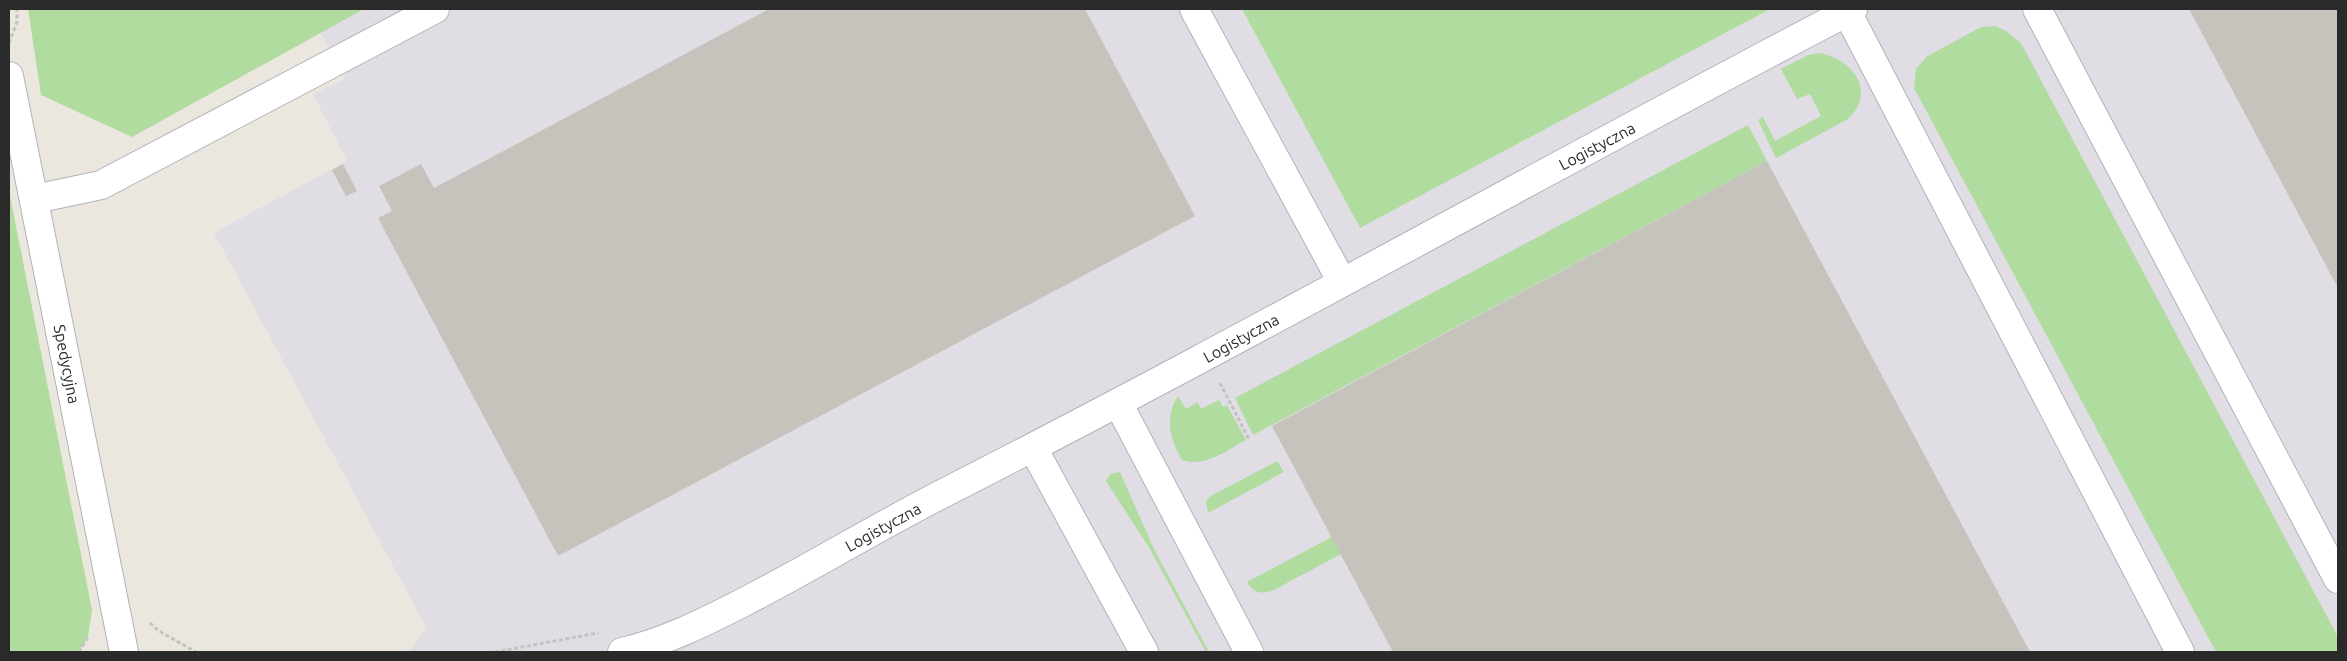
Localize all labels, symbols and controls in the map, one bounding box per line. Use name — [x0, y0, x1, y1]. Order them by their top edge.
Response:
street label: Logistyczna — [1556, 118, 1638, 174]
street label: Logistyczna — [1200, 310, 1282, 366]
street label: Spedycyjna — [51, 323, 83, 405]
street label: Logistyczna — [842, 499, 924, 555]

